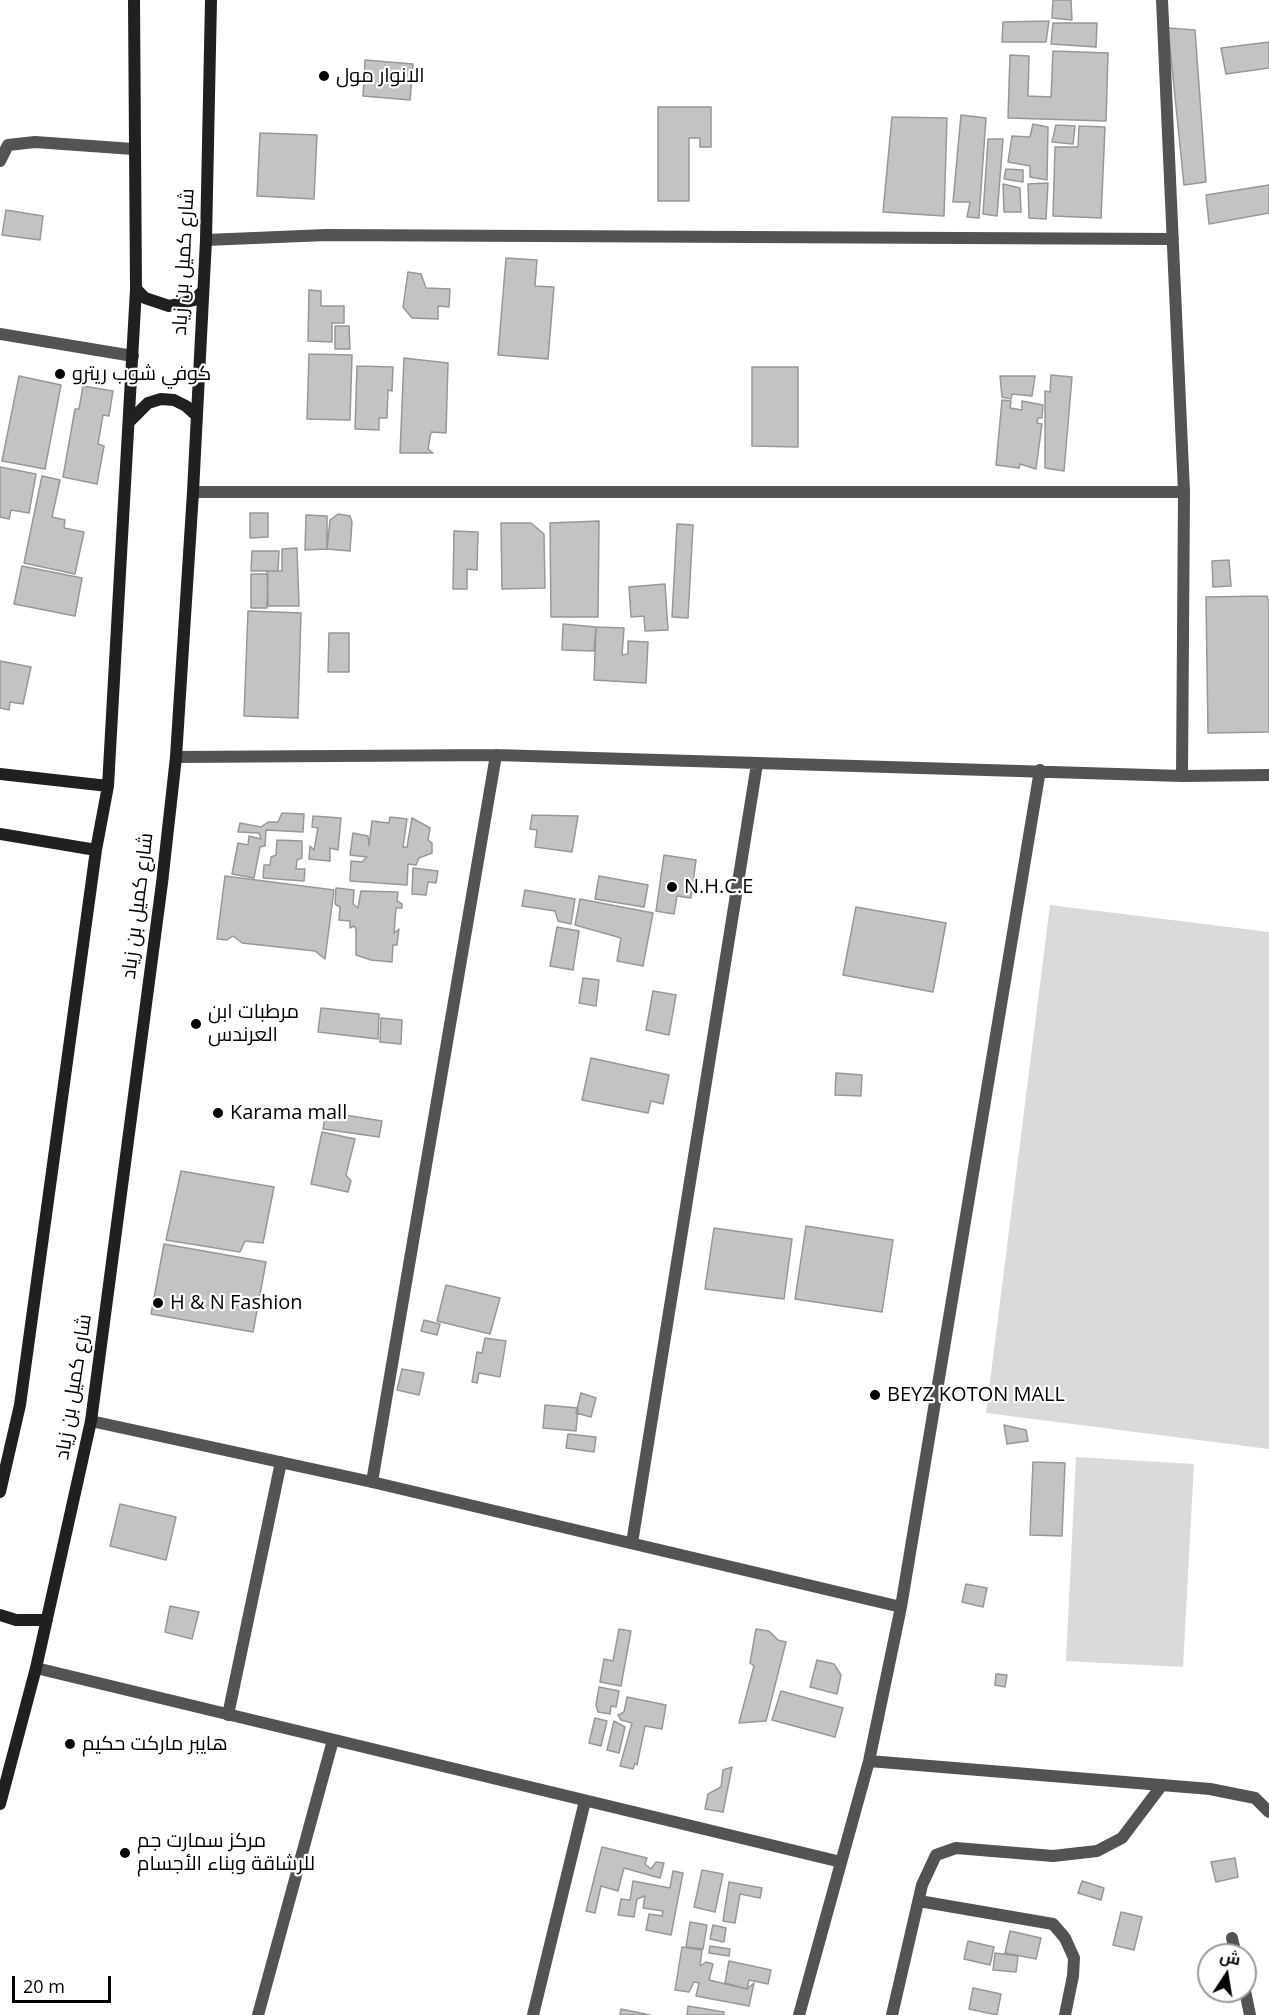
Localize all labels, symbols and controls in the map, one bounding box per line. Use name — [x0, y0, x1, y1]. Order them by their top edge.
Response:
place label: الانوار مول — [336, 64, 425, 88]
marker: الانوار مول — [317, 69, 331, 83]
street label: شارع كميل بن زياد — [168, 188, 200, 336]
place label: كوفي شوب ريترو — [72, 362, 211, 386]
marker: كوفي شوب ريترو — [53, 367, 67, 381]
street label: شارع كميل بن زياد — [117, 831, 159, 981]
place label: N.H.C.E — [684, 875, 753, 899]
marker: N.H.C.E — [665, 880, 679, 894]
place label: مرطبات ابن العرندس — [208, 1000, 299, 1047]
marker: مرطبات ابن العرندس — [189, 1017, 203, 1031]
place label: Karama mall — [230, 1101, 347, 1125]
marker: Karama mall — [211, 1106, 225, 1120]
place label: H & N Fashion — [170, 1291, 303, 1315]
marker: H & N Fashion — [151, 1296, 165, 1310]
street label: شارع كميل بن زياد — [51, 1312, 97, 1462]
place label: BEYZ KOTON MALL — [887, 1383, 1065, 1407]
marker: BEYZ KOTON MALL — [868, 1388, 882, 1402]
place label: هایبر مارکت حکیم — [82, 1732, 228, 1756]
marker: هایبر مارکت حکیم — [63, 1737, 77, 1751]
place label: مركز سمارت جم للرشاقة وبناء الأجسام — [137, 1829, 315, 1876]
marker: مركز سمارت جم للرشاقة وبناء الأجسام — [118, 1846, 132, 1860]
north arrow — [1197, 1943, 1257, 2003]
text: ش — [1218, 1944, 1243, 1970]
scale bar — [15, 1964, 114, 2002]
text: 20 m — [23, 1974, 65, 1998]

